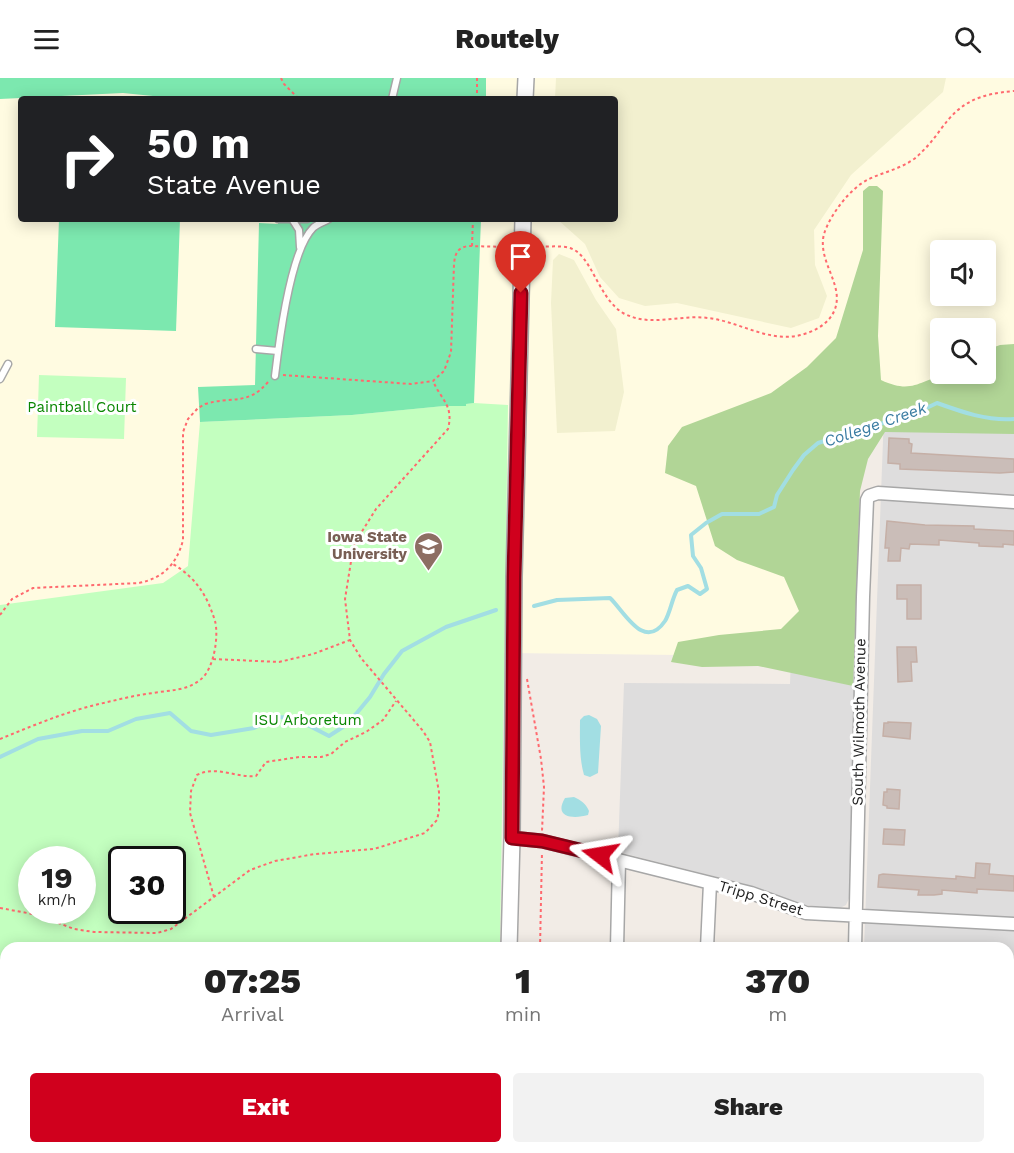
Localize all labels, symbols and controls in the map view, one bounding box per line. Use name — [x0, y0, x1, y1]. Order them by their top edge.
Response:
icon: menu — [30, 23, 63, 56]
text: Routely — [455, 23, 559, 55]
icon: search — [951, 23, 984, 56]
text: 50 m — [147, 119, 250, 168]
icon: right — [48, 120, 126, 198]
text: State Avenue — [147, 169, 321, 201]
pin — [495, 231, 546, 293]
icon: arrive — [504, 240, 537, 273]
map controls — [930, 240, 996, 384]
button: sound — [930, 240, 996, 306]
button: search — [930, 318, 996, 384]
park label: Paintball Court — [27, 398, 137, 416]
water label: College Creek — [822, 398, 930, 451]
place label: Iowa State University — [327, 528, 408, 563]
school or university icon: Iowa State University — [412, 530, 444, 572]
street label: South Wilmoth Avenue — [849, 638, 869, 806]
park label: ISU Arboretum — [254, 711, 362, 729]
position arrow — [568, 823, 632, 887]
speed limit sign: 30 — [108, 846, 186, 924]
text: 19 — [41, 860, 73, 895]
street label: Tripp Street — [717, 877, 806, 920]
text: km/h — [38, 891, 76, 909]
text: 07:25 — [204, 960, 301, 1002]
text: 1 — [515, 960, 531, 1002]
text: 370 — [745, 960, 810, 1002]
text: Arrival — [221, 1002, 284, 1026]
text: min — [505, 1002, 541, 1026]
text: m — [768, 1002, 787, 1026]
button: Exit — [30, 1073, 501, 1142]
button: Share — [513, 1073, 984, 1142]

